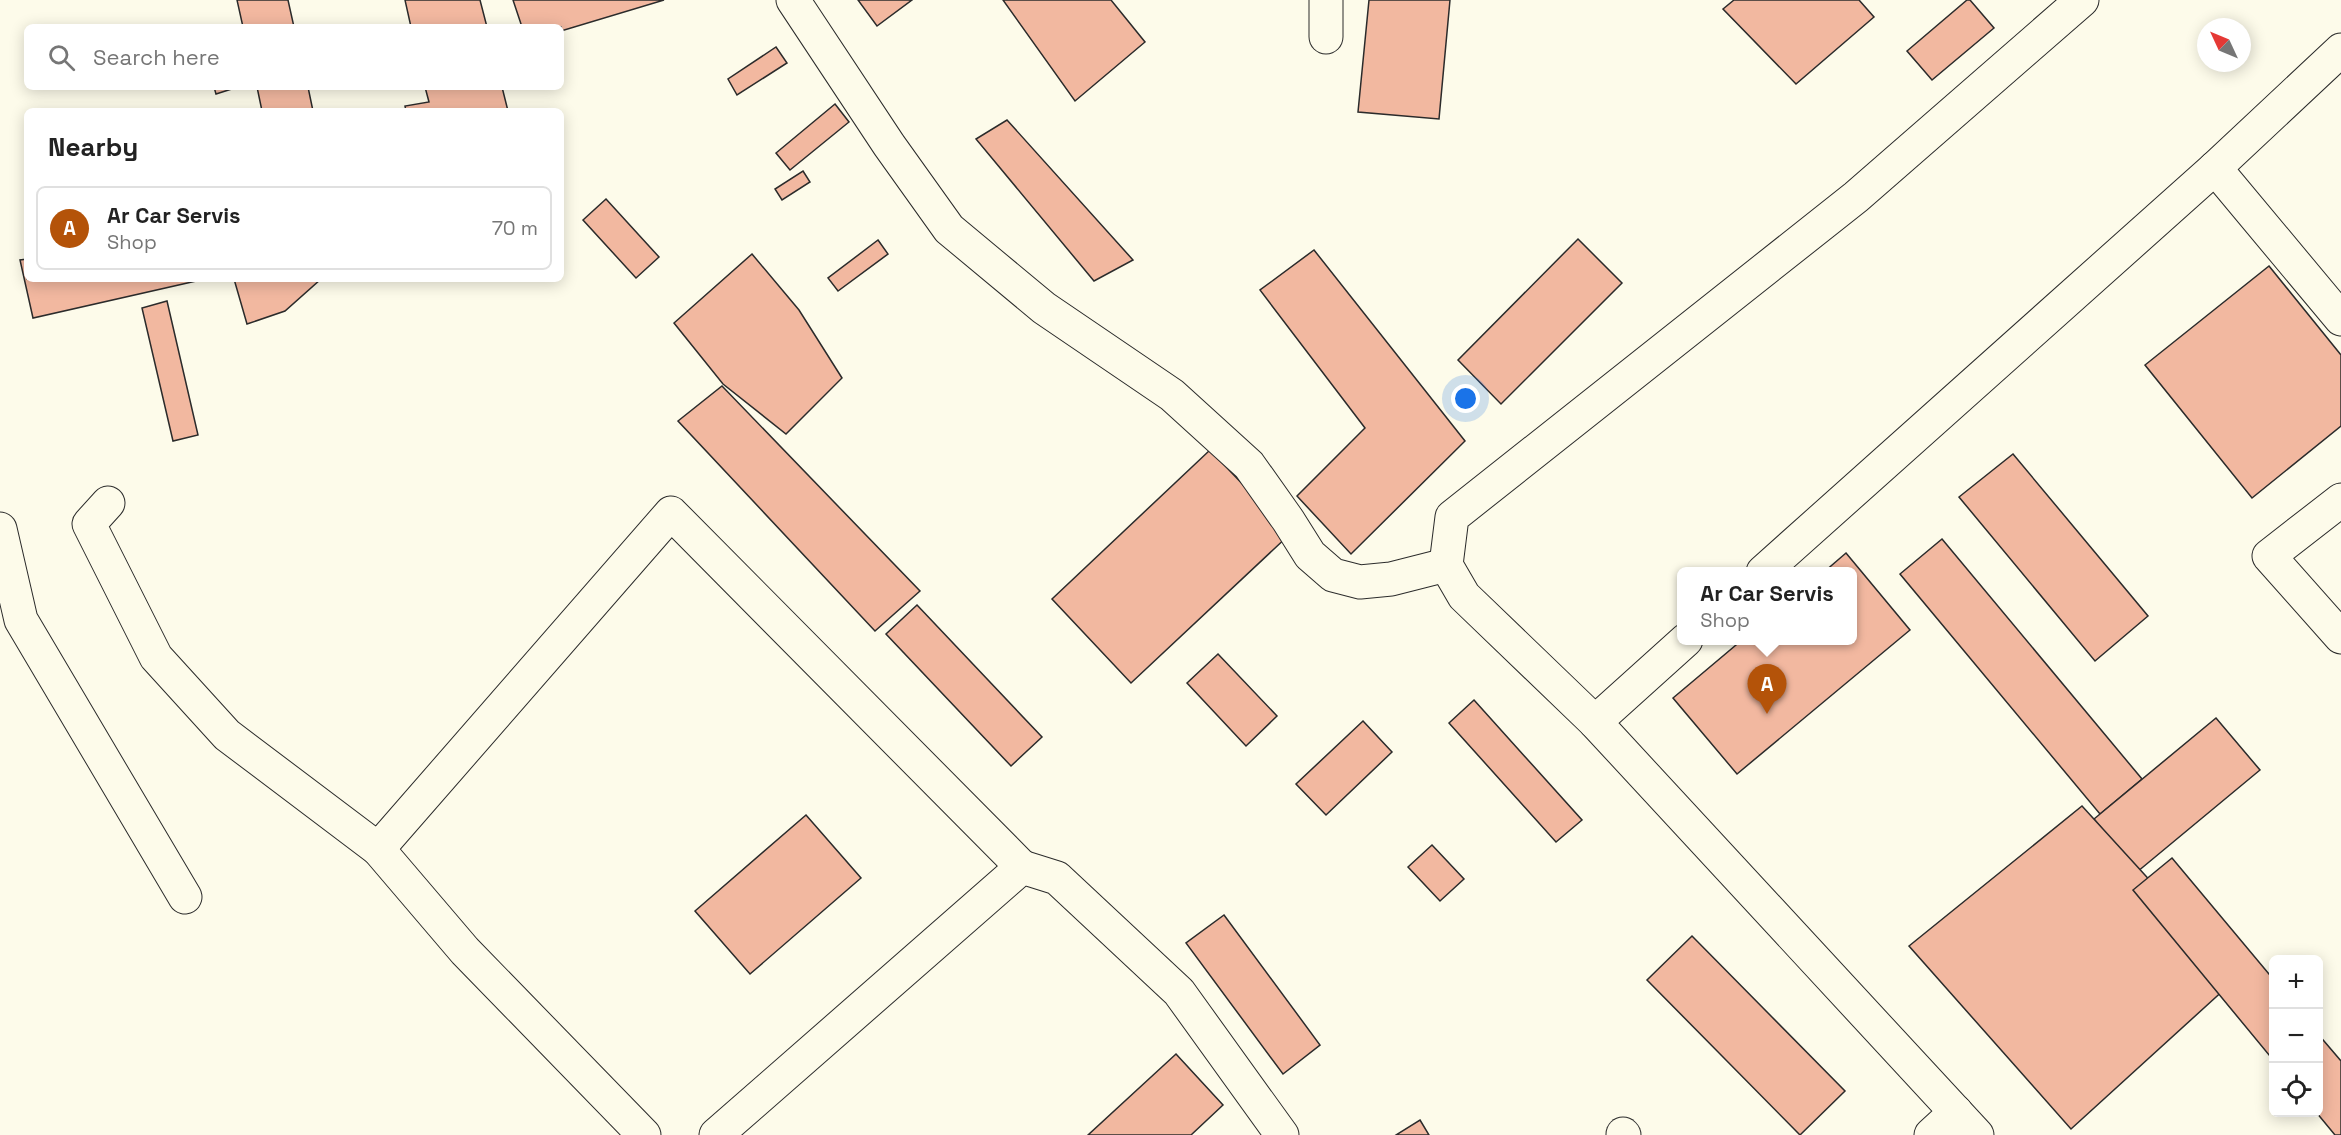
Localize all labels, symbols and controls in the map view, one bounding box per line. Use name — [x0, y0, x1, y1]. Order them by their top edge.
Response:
north arrow — [2197, 18, 2251, 72]
search box — [24, 24, 564, 90]
icon: search — [45, 41, 78, 74]
text: Search here — [93, 43, 220, 71]
text: Nearby — [48, 130, 138, 164]
text: Ar Car Servis — [107, 201, 241, 229]
text: A — [63, 215, 76, 241]
text: 70 m — [492, 215, 538, 241]
text: Shop — [107, 229, 157, 255]
your location — [1451, 384, 1480, 413]
popup — [1677, 567, 1857, 645]
text: Ar Car Servis — [1700, 579, 1834, 607]
text: Shop — [1700, 607, 1750, 633]
pin: A — [1748, 664, 1786, 714]
map controls — [2269, 955, 2323, 1117]
button: + — [2269, 955, 2323, 1009]
button: − — [2269, 1009, 2323, 1063]
button: locate — [2269, 1063, 2323, 1117]

